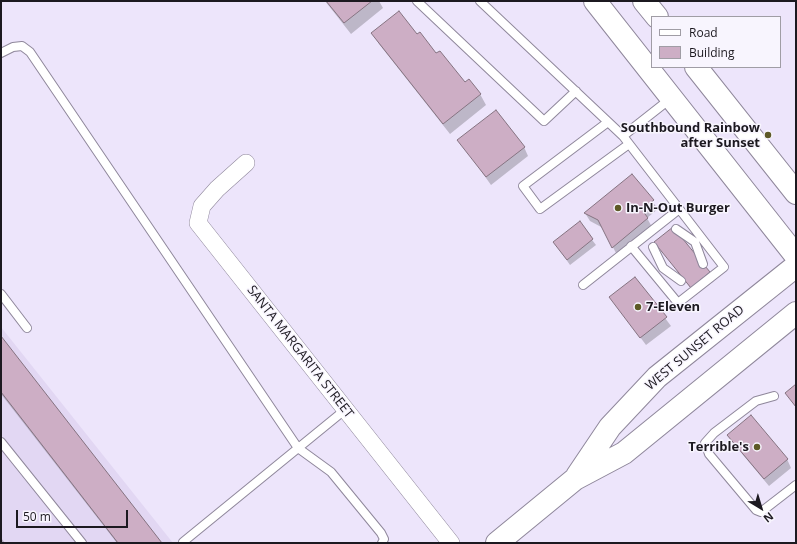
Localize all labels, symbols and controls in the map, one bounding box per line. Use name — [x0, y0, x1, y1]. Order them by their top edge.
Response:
legend — [651, 16, 781, 68]
text: Road — [689, 24, 718, 41]
text: Building — [689, 44, 734, 61]
place label: Southbound Rainbow after Sunset — [621, 120, 760, 151]
marker: Southbound Rainbow after Sunset — [763, 130, 773, 140]
place label: In-N-Out Burger — [626, 200, 730, 216]
marker: In-N-Out Burger — [613, 203, 623, 213]
street label: SANTA MARGARITA STREET — [243, 283, 357, 421]
place label: 7-Eleven — [646, 299, 700, 315]
marker: 7-Eleven — [633, 302, 643, 312]
street label: WEST SUNSET ROAD — [643, 302, 747, 394]
place label: Terrible's — [688, 439, 749, 455]
marker: Terrible's — [752, 442, 762, 452]
north arrow — [741, 488, 781, 528]
scale bar — [18, 502, 130, 528]
text: 50 m — [23, 508, 51, 525]
text: N — [761, 509, 777, 527]

